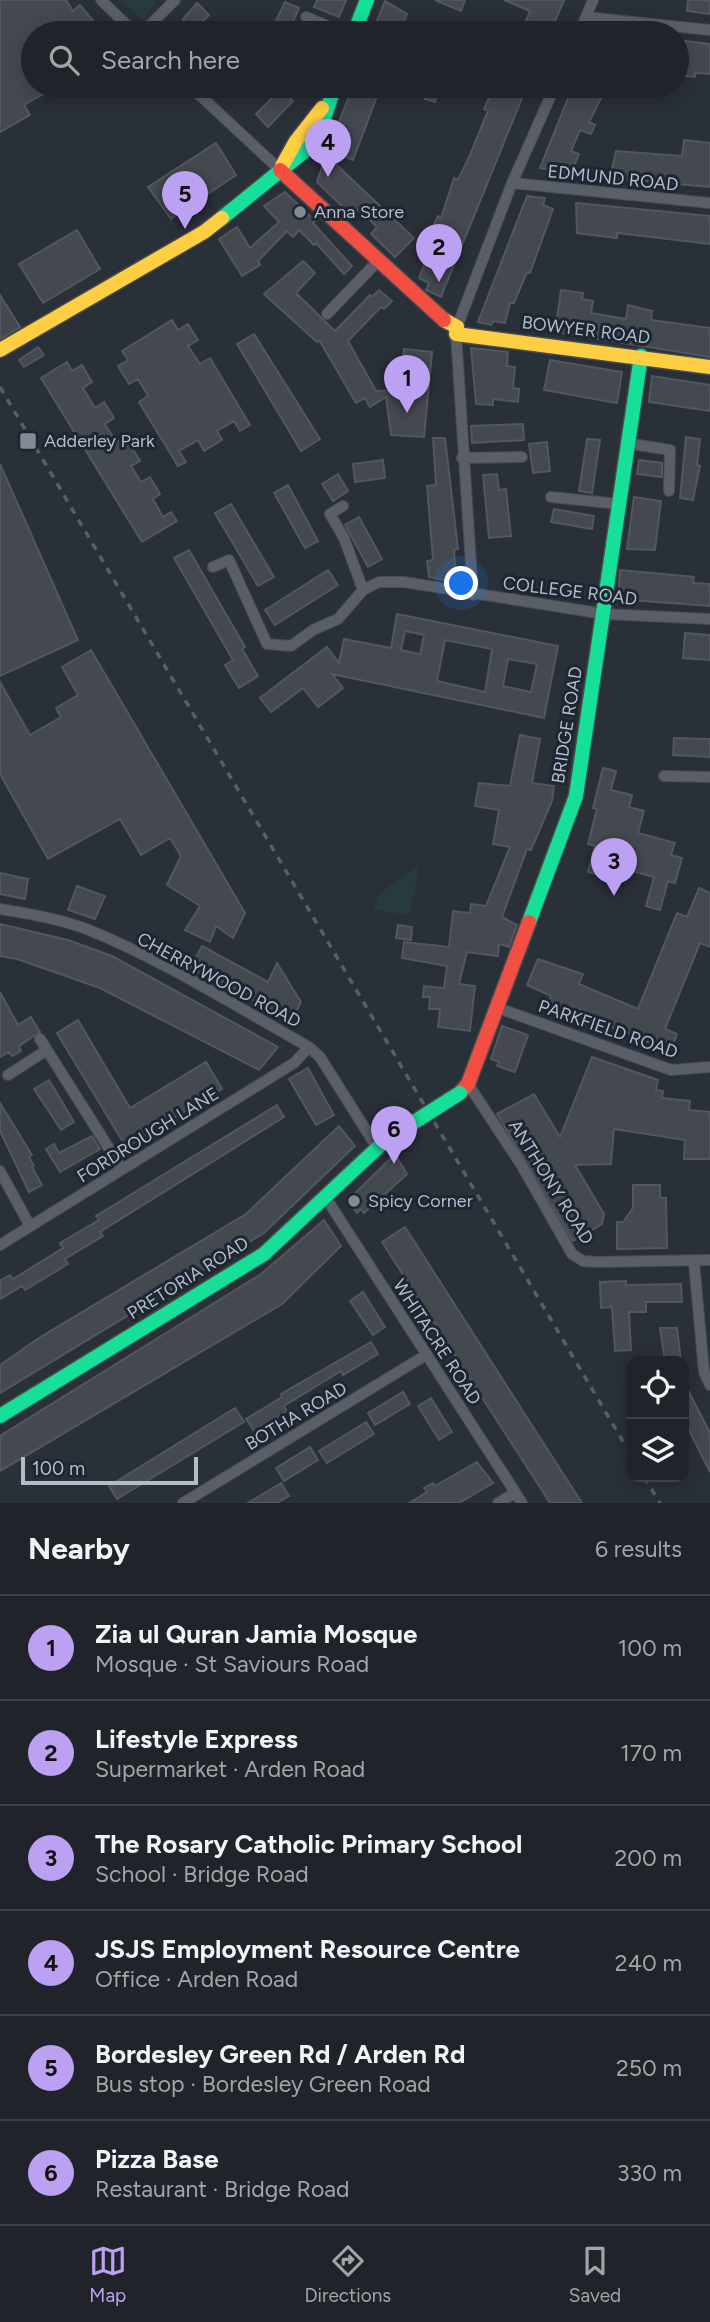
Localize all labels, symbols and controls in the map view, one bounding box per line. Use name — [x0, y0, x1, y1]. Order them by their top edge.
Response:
search box — [21, 21, 689, 98]
icon: search — [45, 41, 83, 79]
text: Search here — [101, 44, 240, 76]
pin: 4 — [305, 119, 351, 177]
street label: EDMUND ROAD — [546, 160, 680, 196]
pin: 5 — [162, 171, 208, 229]
place label: Anna Store — [314, 201, 404, 223]
marker: Anna Store — [292, 204, 308, 220]
pin: 2 — [416, 224, 462, 282]
street label: BOWYER ROAD — [521, 311, 651, 349]
pin: 1 — [384, 355, 430, 413]
place label: Adderley Park — [44, 430, 155, 452]
marker: Adderley Park — [18, 431, 38, 451]
your location — [444, 566, 478, 600]
street label: COLLEGE ROAD — [502, 572, 638, 610]
street label: BRIDGE ROAD — [547, 665, 587, 785]
pin: 3 — [591, 838, 637, 896]
street label: CHERRYWOOD ROAD — [133, 927, 305, 1033]
street label: PARKFIELD ROAD — [535, 995, 681, 1063]
street label: FORDROUGH LANE — [73, 1082, 223, 1188]
pin: 6 — [371, 1106, 417, 1164]
street label: ANTHONY ROAD — [504, 1116, 598, 1248]
place label: Spicy Corner — [368, 1190, 473, 1212]
marker: Spicy Corner — [346, 1193, 362, 1209]
street label: PRETORIA ROAD — [123, 1232, 253, 1324]
street label: WHITACRE ROAD — [388, 1275, 486, 1409]
map controls — [626, 1356, 689, 1482]
button: locate — [626, 1356, 689, 1419]
street label: BOTHA ROAD — [241, 1377, 351, 1455]
button: layers — [626, 1419, 689, 1482]
scale bar — [21, 1454, 198, 1486]
text: 100 m — [32, 1457, 85, 1480]
text: Nearby — [28, 1530, 130, 1567]
text: 6 results — [595, 1535, 682, 1563]
text: Zia ul Quran Jamia Mosque — [95, 1618, 417, 1650]
text: 1 — [46, 1634, 56, 1662]
text: 100 m — [618, 1634, 682, 1662]
text: Mosque · St Saviours Road — [95, 1650, 369, 1678]
text: Lifestyle Express — [95, 1723, 298, 1755]
text: 2 — [44, 1739, 58, 1767]
text: 170 m — [620, 1739, 682, 1767]
text: Supermarket · Arden Road — [95, 1755, 365, 1783]
text: The Rosary Catholic Primary School — [95, 1828, 522, 1860]
text: 3 — [45, 1844, 57, 1872]
text: 200 m — [614, 1844, 682, 1872]
text: School · Bridge Road — [95, 1860, 309, 1888]
text: JSJS Employment Resource Centre — [95, 1933, 520, 1965]
text: 4 — [44, 1949, 58, 1977]
text: 240 m — [615, 1949, 682, 1977]
text: Office · Arden Road — [95, 1965, 298, 1993]
text: Bordesley Green Rd / Arden Rd — [95, 2038, 466, 2070]
text: 5 — [44, 2054, 58, 2082]
text: 250 m — [616, 2054, 682, 2082]
text: Bus stop · Bordesley Green Road — [95, 2070, 431, 2098]
text: Pizza Base — [95, 2143, 219, 2175]
text: 6 — [44, 2159, 58, 2187]
text: 330 m — [617, 2159, 682, 2187]
text: Restaurant · Bridge Road — [95, 2175, 349, 2203]
tab: Map — [89, 2242, 127, 2307]
tab: Directions — [304, 2242, 391, 2307]
tab: Saved — [569, 2242, 621, 2307]

